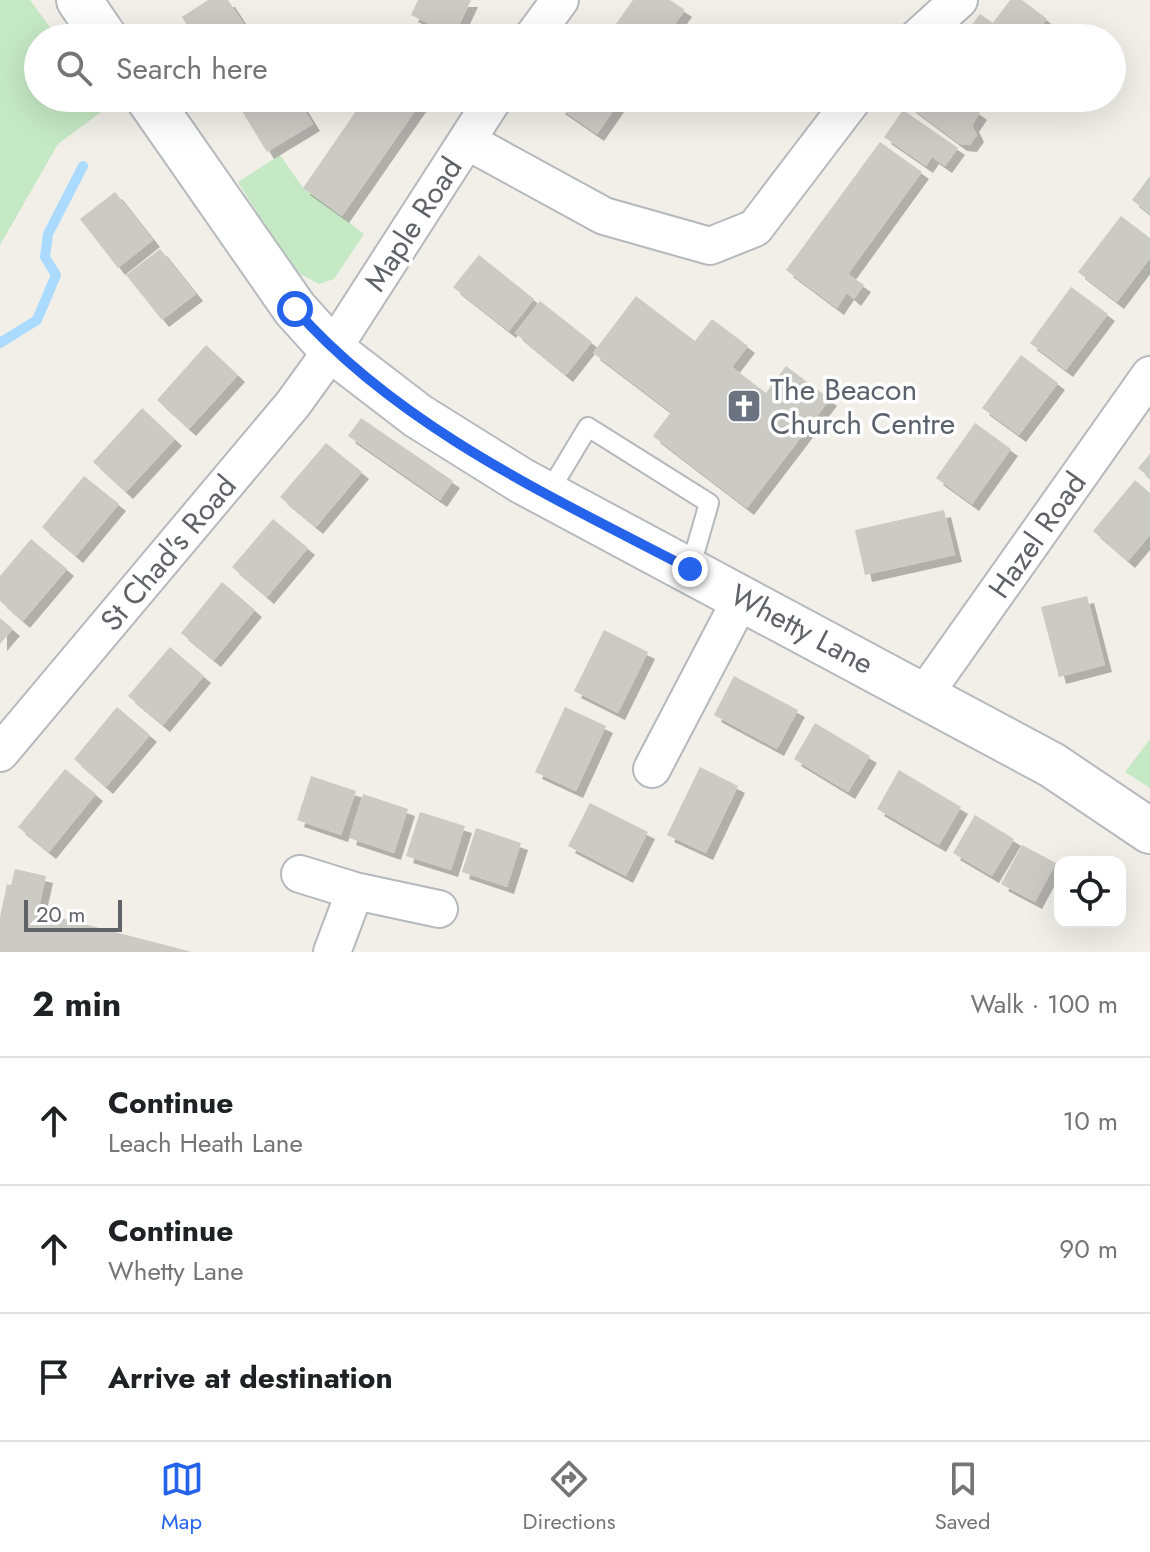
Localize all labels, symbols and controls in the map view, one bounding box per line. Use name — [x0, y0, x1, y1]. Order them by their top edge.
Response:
search box — [24, 24, 1126, 112]
icon: search — [52, 46, 96, 90]
text: Search here — [116, 47, 268, 90]
street label: Maple Road — [354, 149, 472, 299]
route start — [277, 291, 313, 327]
place label: The Beacon Church Centre — [770, 368, 955, 445]
church icon: The Beacon Church Centre — [725, 387, 763, 425]
street label: Hazel Road — [978, 463, 1096, 607]
street label: St Chad's Road — [90, 466, 246, 640]
route end — [672, 551, 708, 587]
street label: Whetty Lane — [723, 573, 881, 685]
map controls — [1054, 856, 1126, 928]
button: locate — [1054, 856, 1126, 928]
scale bar — [24, 896, 122, 932]
text: 20 m — [36, 898, 85, 930]
text: 2 min — [32, 980, 121, 1029]
text: Walk · 100 m — [971, 985, 1118, 1023]
text: Continue — [108, 1081, 234, 1124]
icon: ahead — [32, 1099, 76, 1143]
text: 10 m — [1063, 1102, 1118, 1140]
text: Leach Heath Lane — [108, 1124, 303, 1162]
text: Continue — [108, 1209, 234, 1252]
icon: ahead — [32, 1227, 76, 1271]
text: 90 m — [1059, 1230, 1118, 1268]
text: Whetty Lane — [108, 1252, 244, 1290]
icon: arrive — [32, 1355, 76, 1399]
text: Arrive at destination — [108, 1356, 393, 1399]
tab: Map — [160, 1457, 204, 1537]
tab: Directions — [523, 1457, 616, 1537]
tab: Saved — [935, 1457, 990, 1537]

